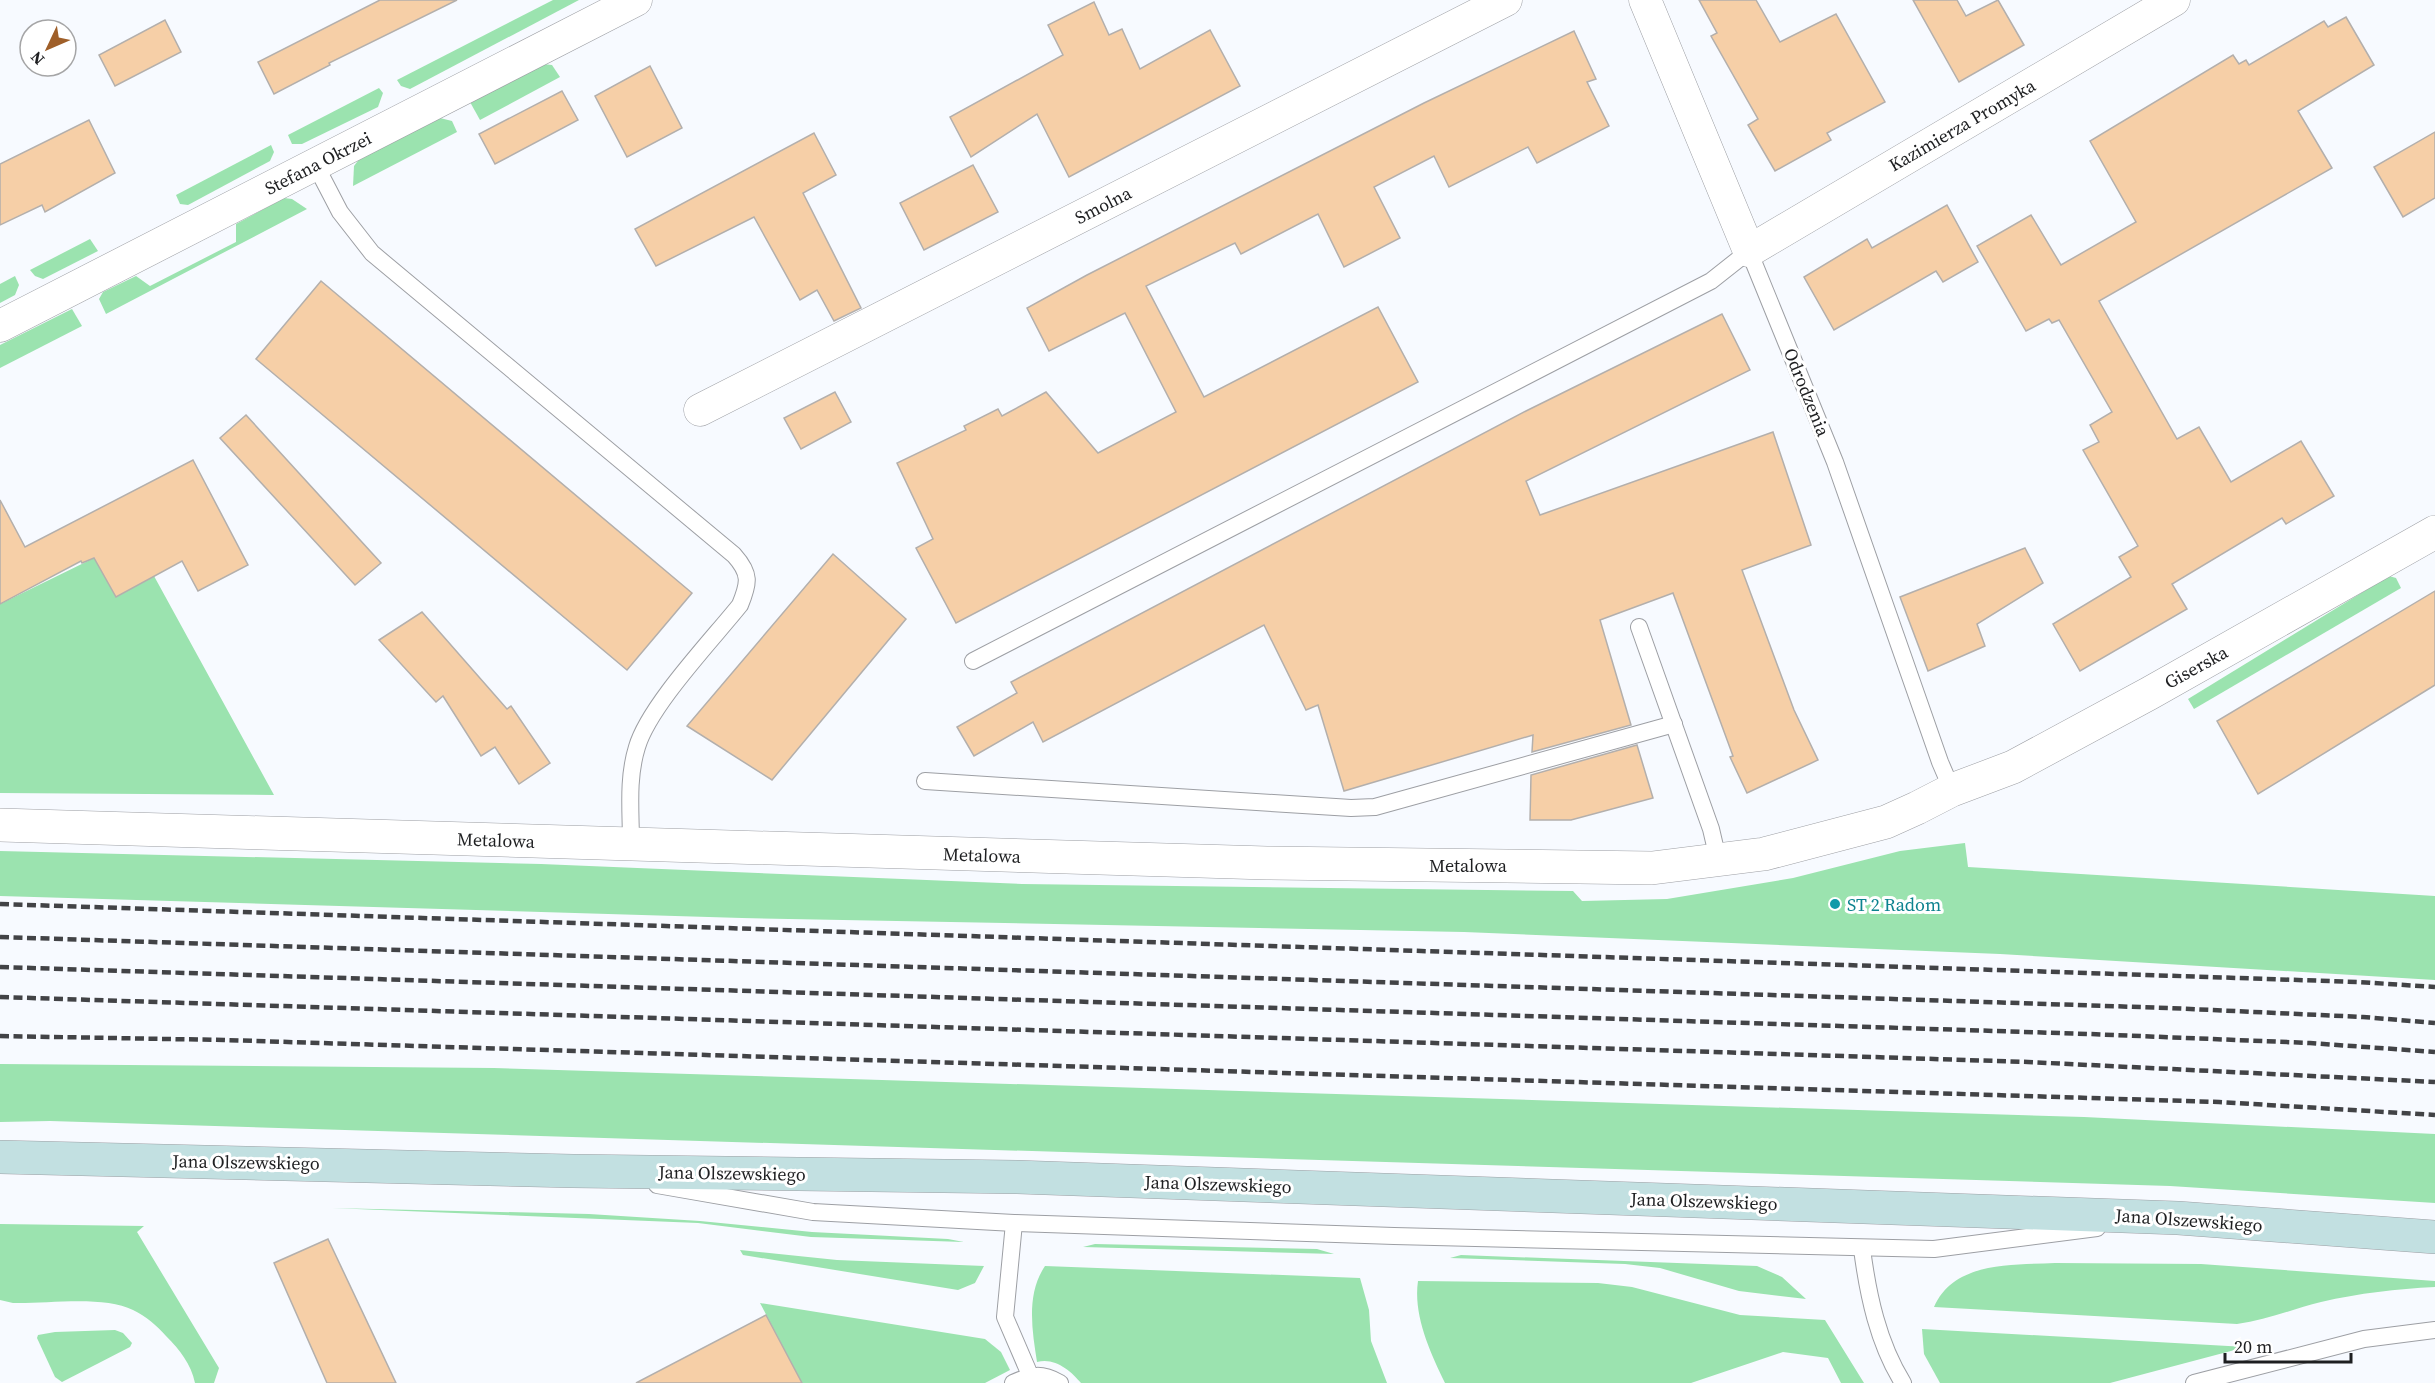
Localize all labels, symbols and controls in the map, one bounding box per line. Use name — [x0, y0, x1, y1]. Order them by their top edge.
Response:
north arrow — [18, 18, 78, 78]
text: N — [25, 46, 49, 70]
street label: Kazimierza Promyka — [1884, 72, 2041, 177]
street label: Stefana Okrzei — [260, 125, 376, 201]
street label: Smolna — [1070, 180, 1136, 230]
street label: Odrodzenia — [1778, 344, 1836, 441]
street label: Giserska — [2160, 639, 2233, 695]
street label: Metalowa — [457, 826, 536, 854]
street label: Metalowa — [943, 841, 1022, 869]
street label: Metalowa — [1429, 853, 1508, 878]
place label: ST 2 Radom — [1847, 892, 1941, 917]
marker: ST 2 Radom — [1828, 897, 1842, 911]
street label: Jana Olszewskiego — [171, 1148, 320, 1176]
street label: Jana Olszewskiego — [657, 1159, 806, 1187]
street label: Jana Olszewskiego — [1143, 1169, 1292, 1199]
street label: Jana Olszewskiego — [1629, 1186, 1778, 1216]
street label: Jana Olszewskiego — [2114, 1202, 2263, 1238]
scale bar — [2225, 1326, 2351, 1364]
text: 20 m — [2234, 1334, 2272, 1359]

